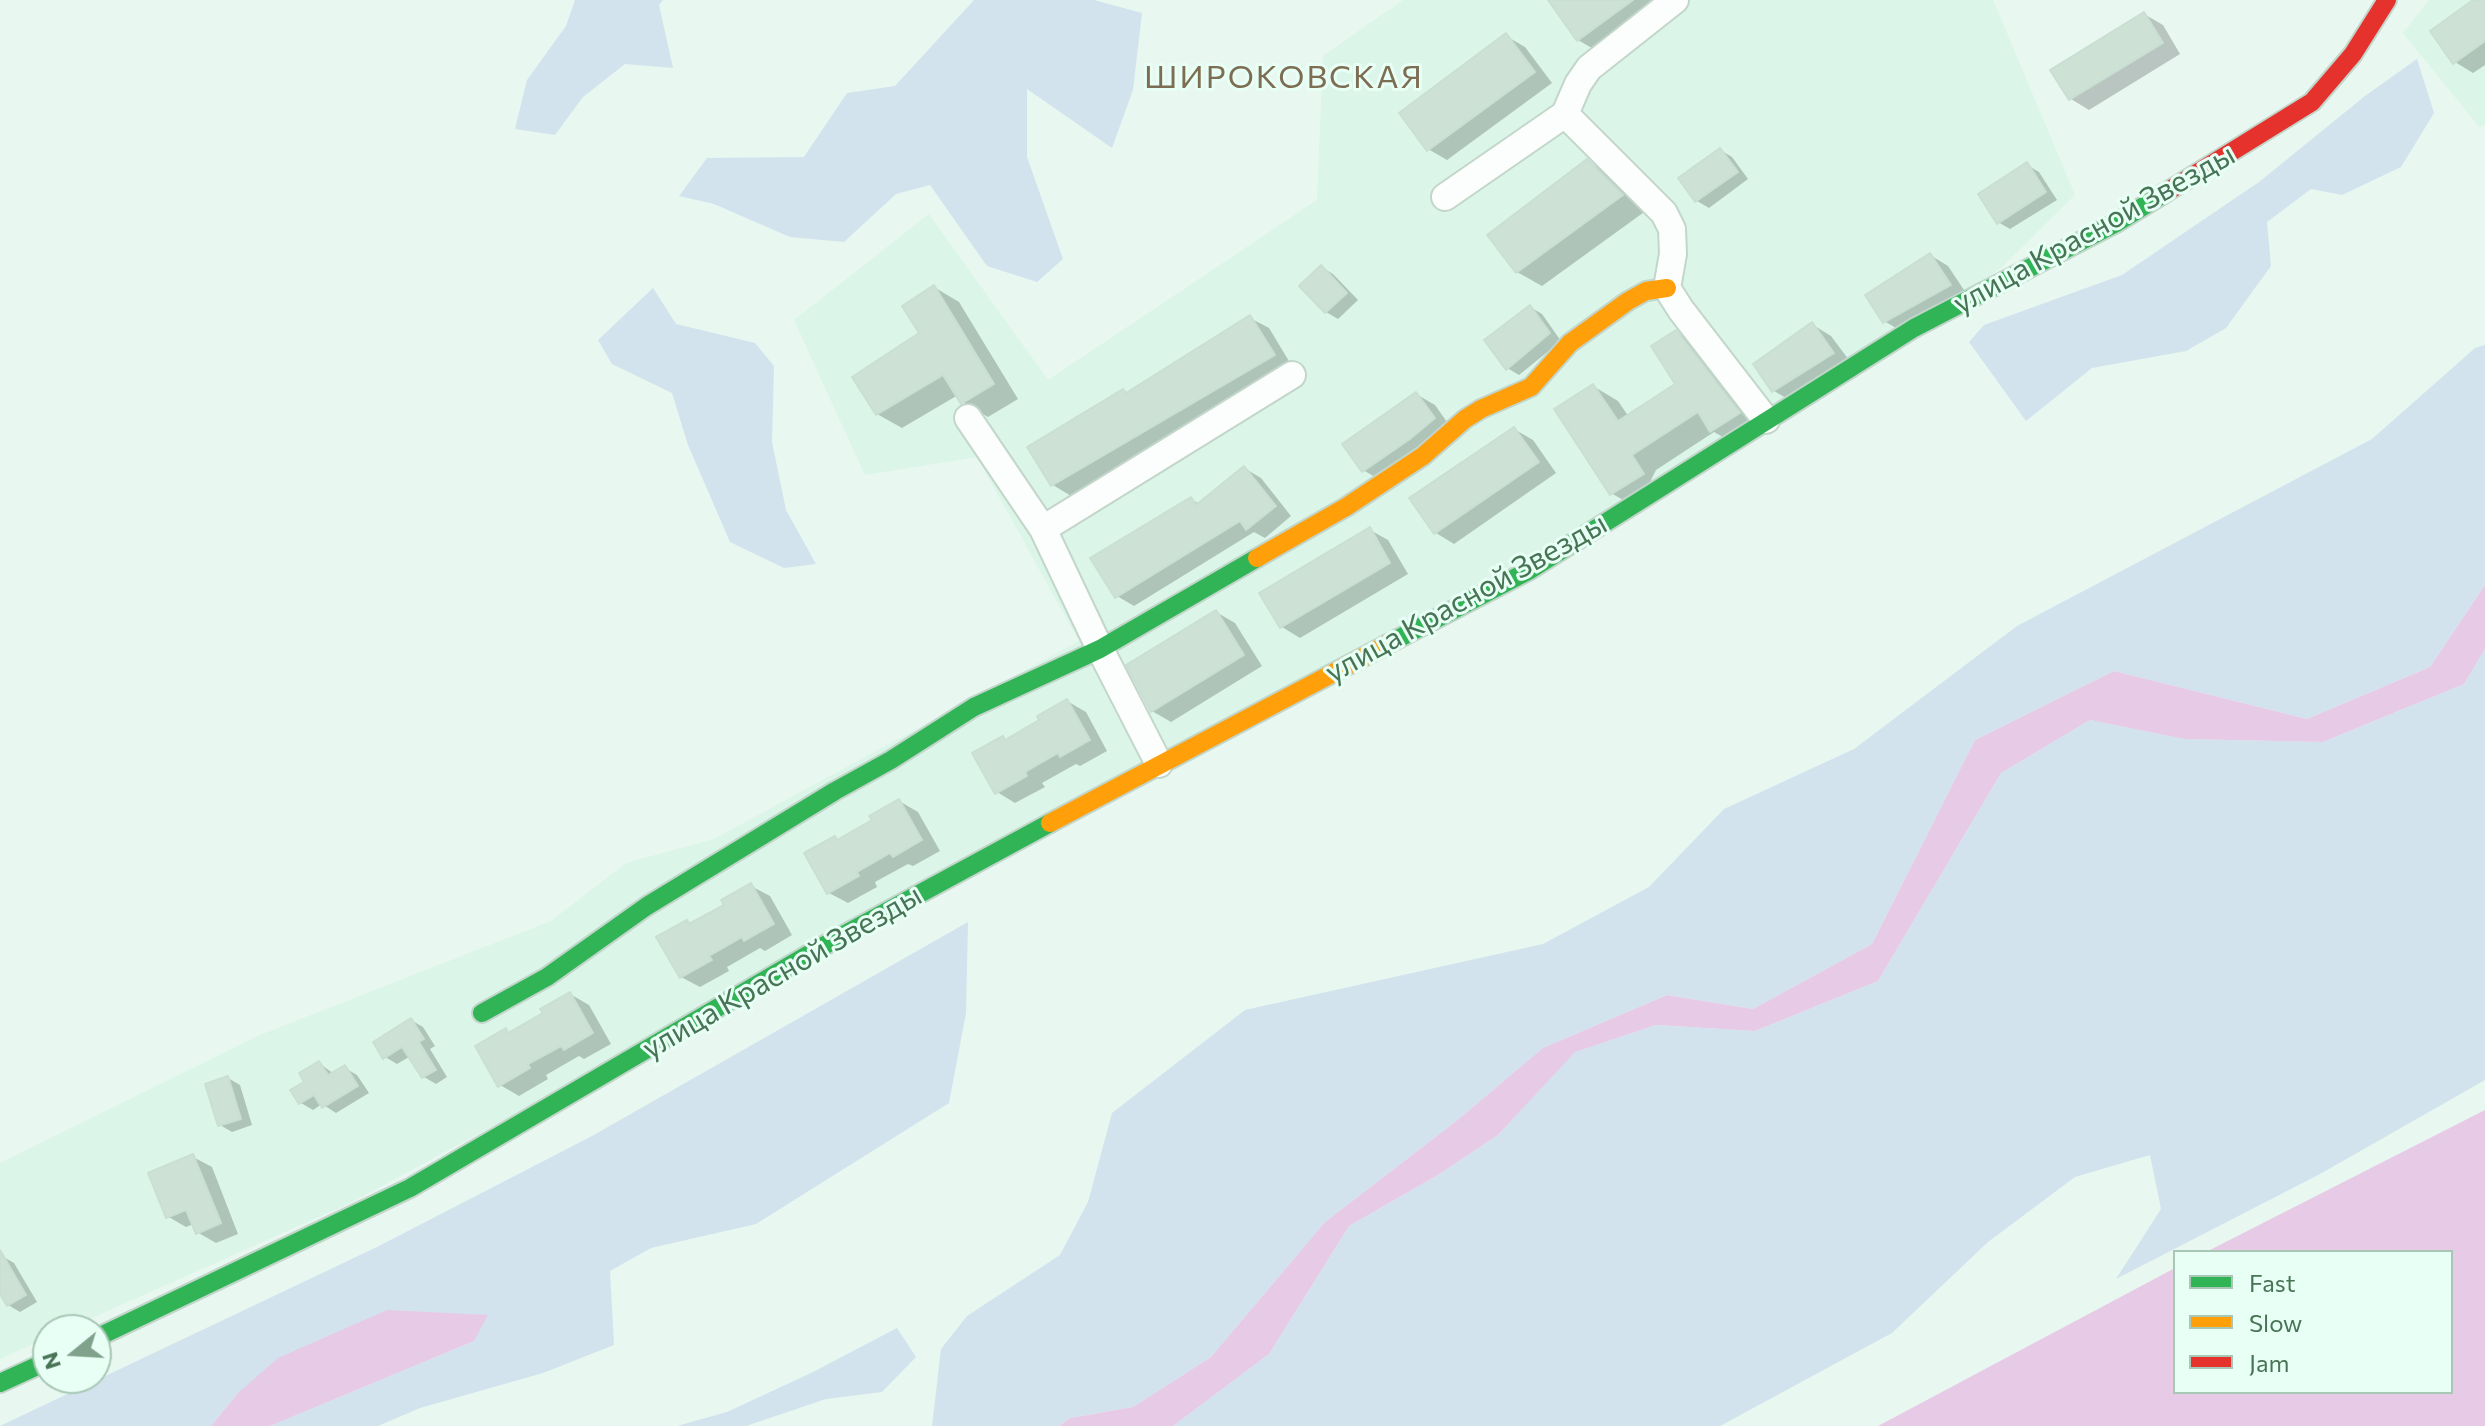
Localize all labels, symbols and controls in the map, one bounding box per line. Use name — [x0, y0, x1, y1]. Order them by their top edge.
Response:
district label: ШИРОКОВСКАЯ — [1144, 58, 1424, 96]
street label: улица Красной Звезды — [1947, 137, 2241, 321]
street label: улица Красной Звезды — [1319, 506, 1613, 690]
street label: улица Красной Звезды — [636, 877, 928, 1067]
legend — [2173, 1250, 2453, 1394]
text: Fast — [2249, 1268, 2296, 1297]
text: Slow — [2249, 1308, 2302, 1337]
north arrow — [32, 1314, 112, 1394]
text: Jam — [2249, 1348, 2289, 1377]
text: N — [35, 1349, 66, 1373]

